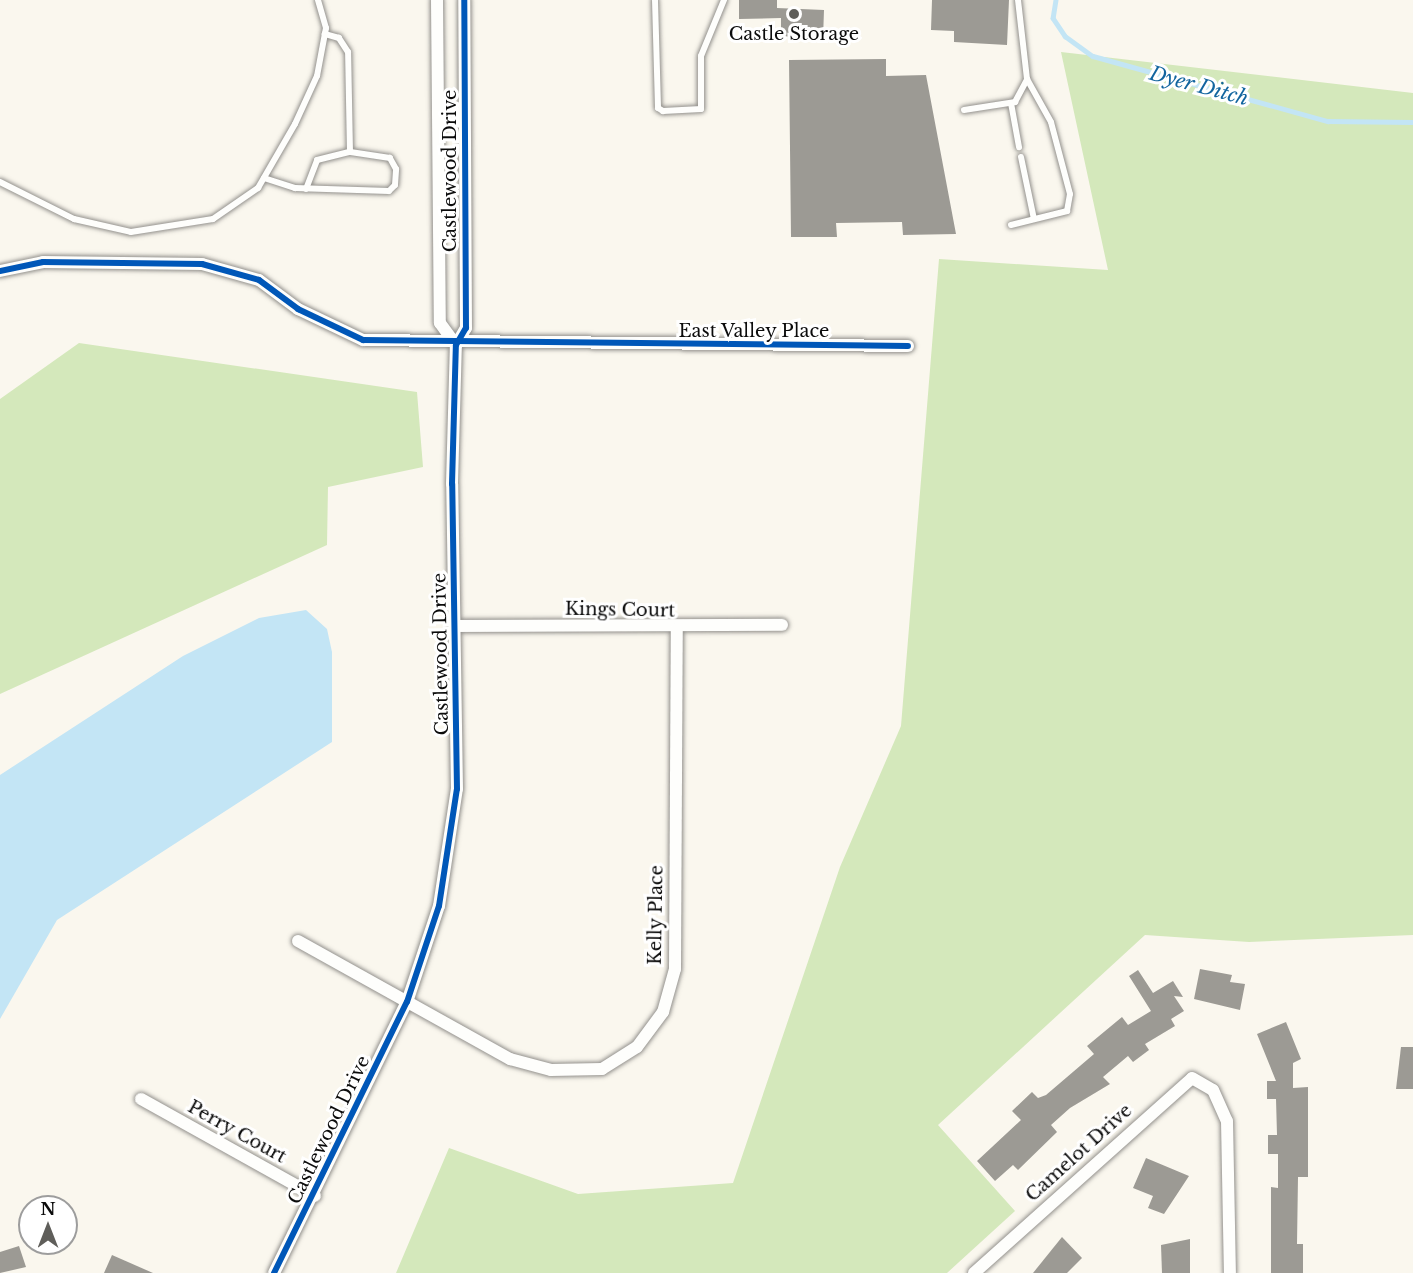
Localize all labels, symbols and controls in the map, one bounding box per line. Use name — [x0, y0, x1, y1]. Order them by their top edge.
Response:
marker: Castle Storage — [787, 7, 801, 21]
place label: Castle Storage — [729, 23, 859, 45]
water label: Dyer Ditch — [1147, 61, 1251, 111]
street label: Castlewood Drive — [439, 90, 461, 252]
street label: East Valley Place — [678, 320, 830, 342]
street label: Castlewood Drive — [429, 572, 453, 736]
street label: Kings Court — [565, 598, 675, 622]
street label: Kelly Place — [644, 865, 668, 965]
street label: Castlewood Drive — [284, 1052, 374, 1208]
street label: Perry Court — [184, 1096, 290, 1168]
street label: Camelot Drive — [1022, 1100, 1136, 1206]
north arrow — [18, 1195, 78, 1255]
text: N — [40, 1199, 56, 1219]

